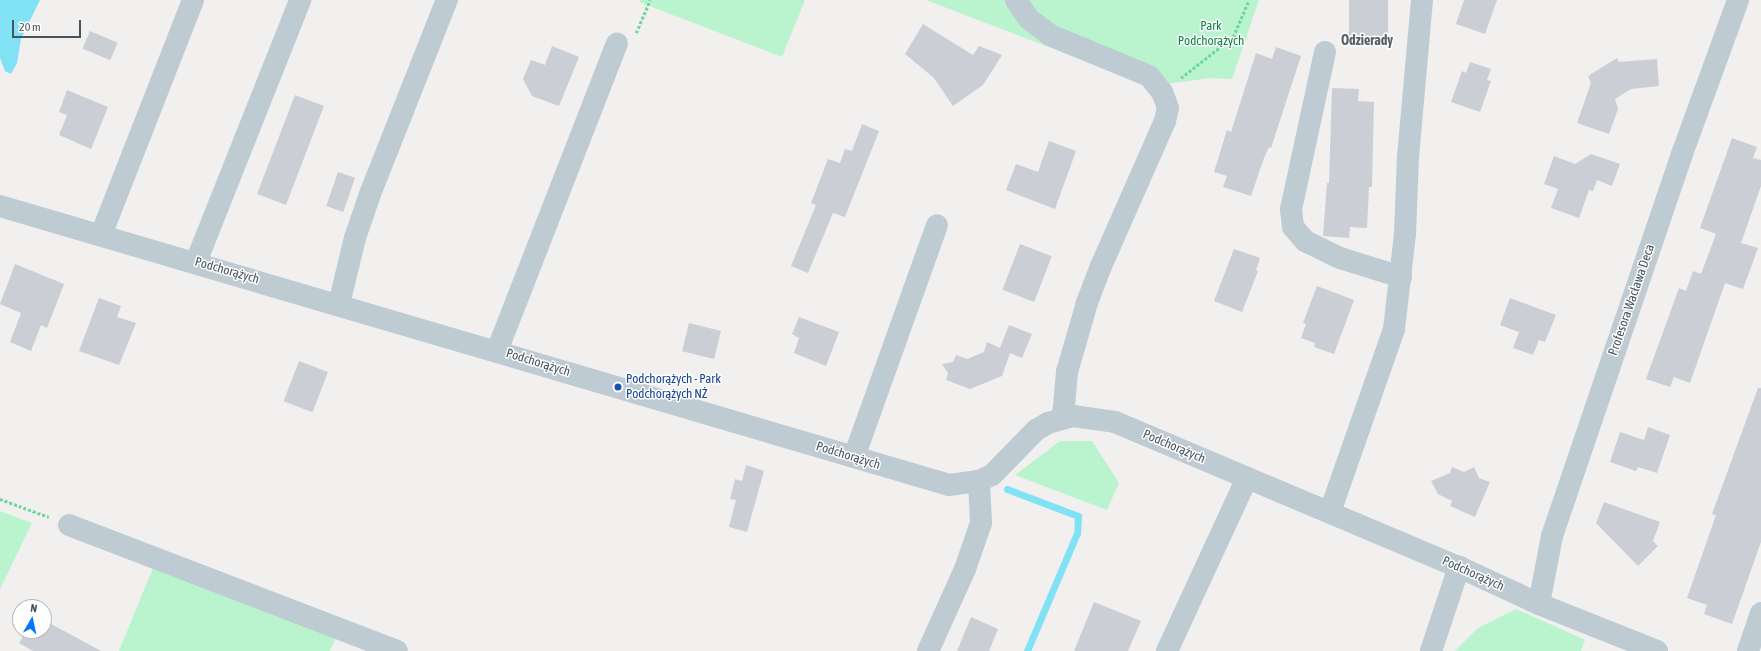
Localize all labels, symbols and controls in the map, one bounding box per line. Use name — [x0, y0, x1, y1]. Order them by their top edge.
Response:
scale bar — [14, 12, 83, 38]
park label: Park Podchorążych — [1178, 19, 1244, 50]
text: 20 m — [19, 20, 41, 34]
district label: Odzierady — [1341, 32, 1393, 48]
street label: Profesora Wacława Deca — [1606, 242, 1658, 358]
street label: Podchorążych — [193, 254, 261, 288]
street label: Podchorążych — [504, 346, 572, 380]
place label: Podchorążych - Park Podchorążych NŻ — [626, 372, 721, 403]
marker: Podchorążych - Park Podchorążych NŻ — [613, 382, 623, 392]
street label: Podchorążych — [1140, 427, 1208, 467]
street label: Podchorążych — [814, 439, 882, 473]
street label: Podchorążych — [1440, 553, 1506, 595]
north arrow — [12, 599, 52, 639]
text: N — [30, 602, 38, 615]

